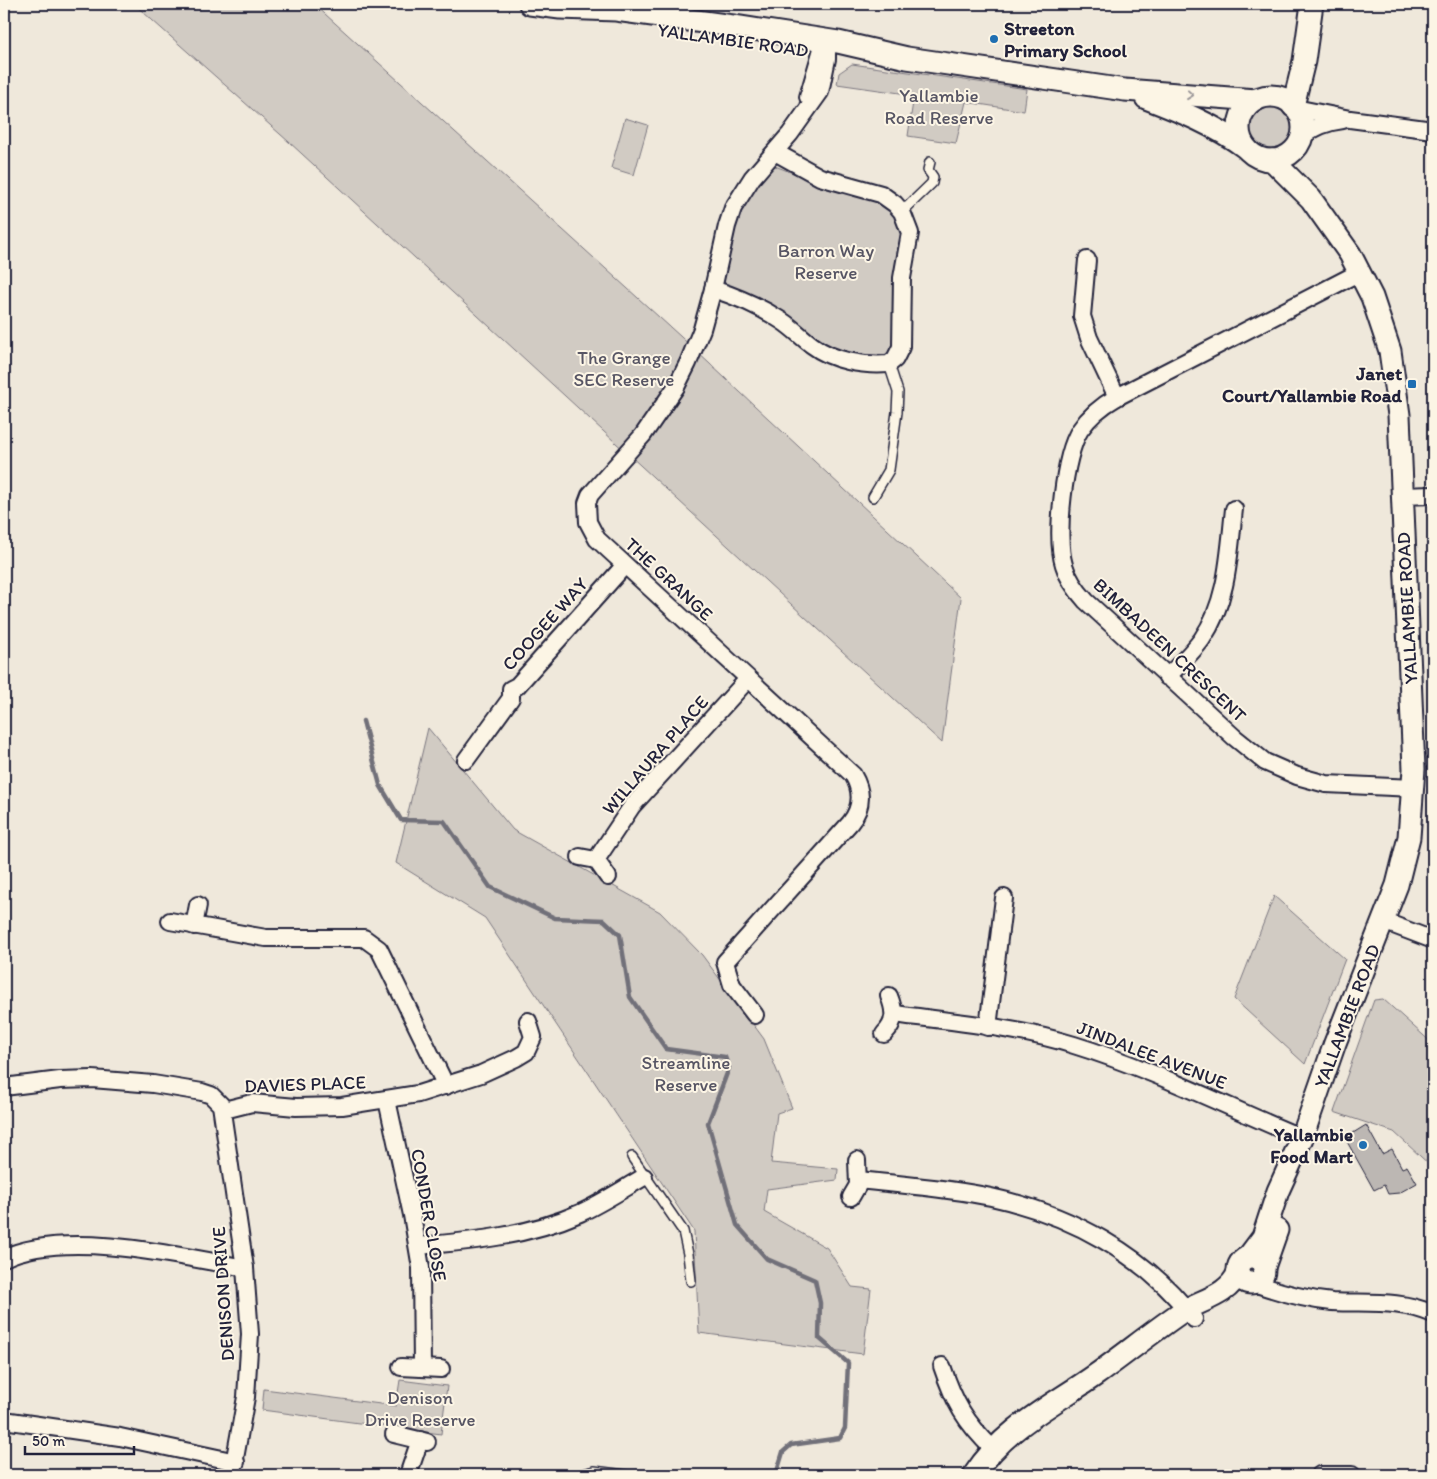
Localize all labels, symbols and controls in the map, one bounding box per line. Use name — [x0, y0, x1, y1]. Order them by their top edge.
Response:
place label: Streeton Primary School — [1004, 17, 1127, 62]
street label: YALLAMBIE ROAD — [656, 18, 810, 62]
marker: Streeton Primary School — [988, 33, 1000, 45]
park label: Yallambie Road Reserve — [884, 84, 994, 129]
one-way arrow — [1186, 89, 1194, 100]
park label: Barron Way Reserve — [778, 239, 874, 284]
park label: The Grange SEC Reserve — [573, 346, 675, 391]
place label: Janet Court/Yallambie Road — [1222, 362, 1403, 407]
marker: Janet Court/Yallambie Road — [1406, 378, 1418, 390]
street label: YALLAMBIE ROAD — [1392, 531, 1422, 685]
street label: THE GRANGE — [620, 532, 718, 626]
street label: COOGEE WAY — [497, 573, 593, 675]
street label: BIMBADEEN CRESCENT — [1089, 573, 1252, 727]
street label: WILLAURA PLACE — [597, 691, 713, 819]
street label: YALLAMBIE ROAD — [1309, 941, 1385, 1091]
street label: JINDALEE AVENUE — [1074, 1016, 1231, 1094]
park label: Streamline Reserve — [642, 1051, 730, 1096]
street label: DAVIES PLACE — [244, 1070, 367, 1098]
place label: Yallambie Food Mart — [1270, 1123, 1353, 1168]
marker: Yallambie Food Mart — [1357, 1139, 1369, 1151]
street label: CONDER CLOSE — [406, 1147, 452, 1283]
street label: DENISON DRIVE — [207, 1226, 239, 1362]
park label: Denison Drive Reserve — [365, 1386, 476, 1431]
scale bar — [25, 1424, 134, 1456]
text: 50 m — [32, 1432, 65, 1450]

